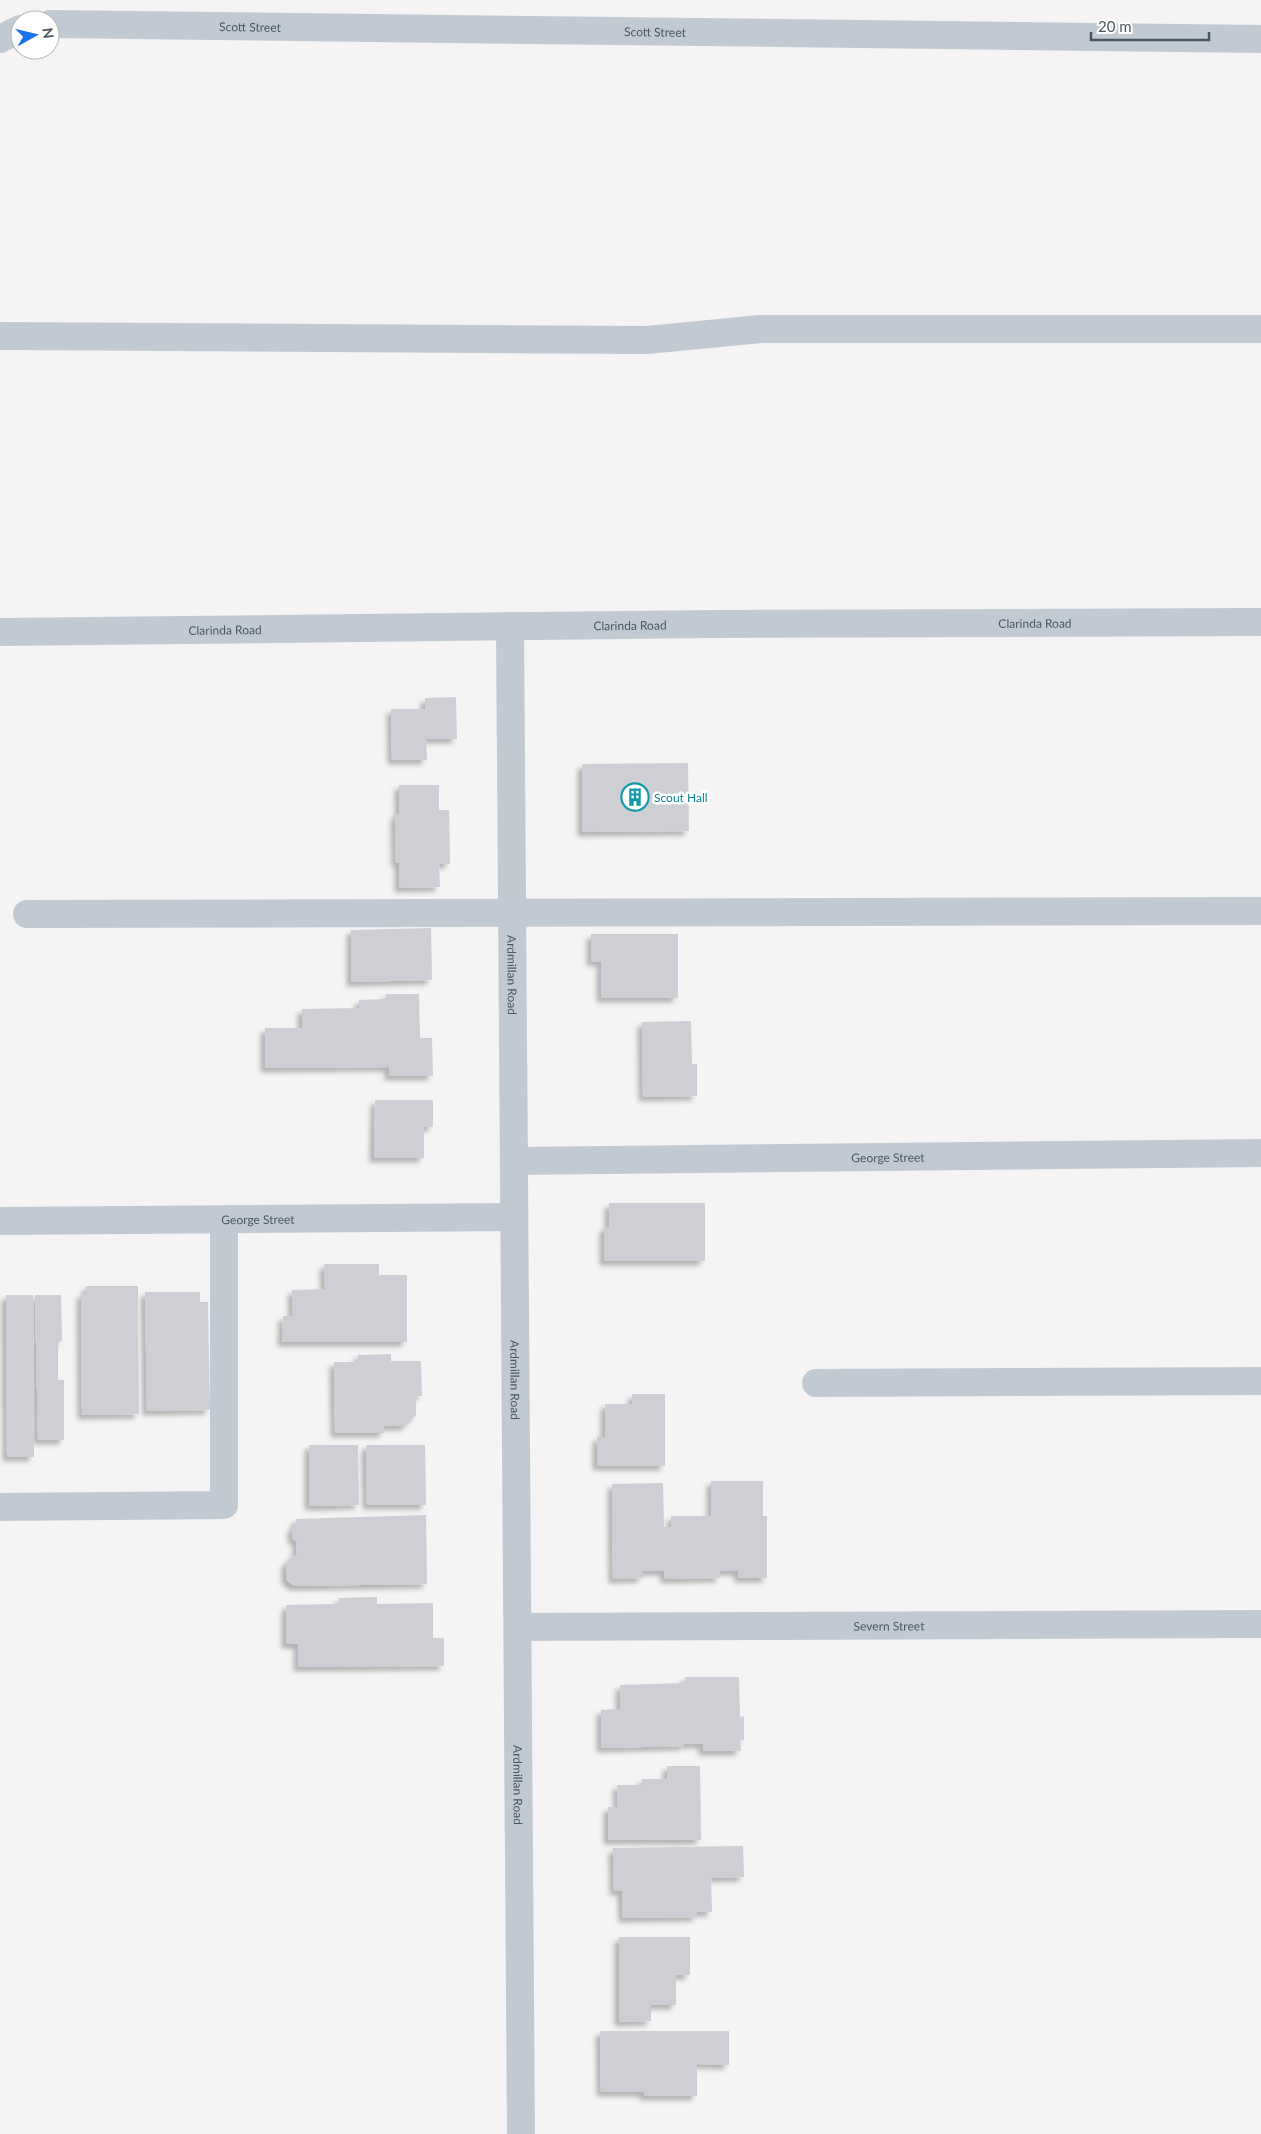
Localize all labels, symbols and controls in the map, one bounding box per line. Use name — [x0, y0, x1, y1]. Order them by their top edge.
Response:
north arrow — [10, 10, 60, 60]
scale bar — [1091, 10, 1208, 42]
text: 20 m — [1098, 17, 1132, 35]
street label: Scott Street — [219, 19, 282, 34]
street label: Scott Street — [624, 24, 687, 39]
text: N — [39, 27, 58, 40]
street label: Clarinda Road — [998, 615, 1072, 630]
street label: Clarinda Road — [593, 617, 667, 633]
street label: Clarinda Road — [188, 622, 262, 637]
building icon: Scout Hall — [620, 782, 650, 812]
place label: Scout Hall — [654, 790, 708, 805]
street label: Ardmillan Road — [505, 935, 520, 1015]
street label: George Street — [851, 1149, 925, 1165]
street label: George Street — [221, 1211, 295, 1227]
street label: Ardmillan Road — [508, 1340, 523, 1420]
street label: Severn Street — [854, 1618, 925, 1633]
street label: Ardmillan Road — [511, 1745, 526, 1825]

